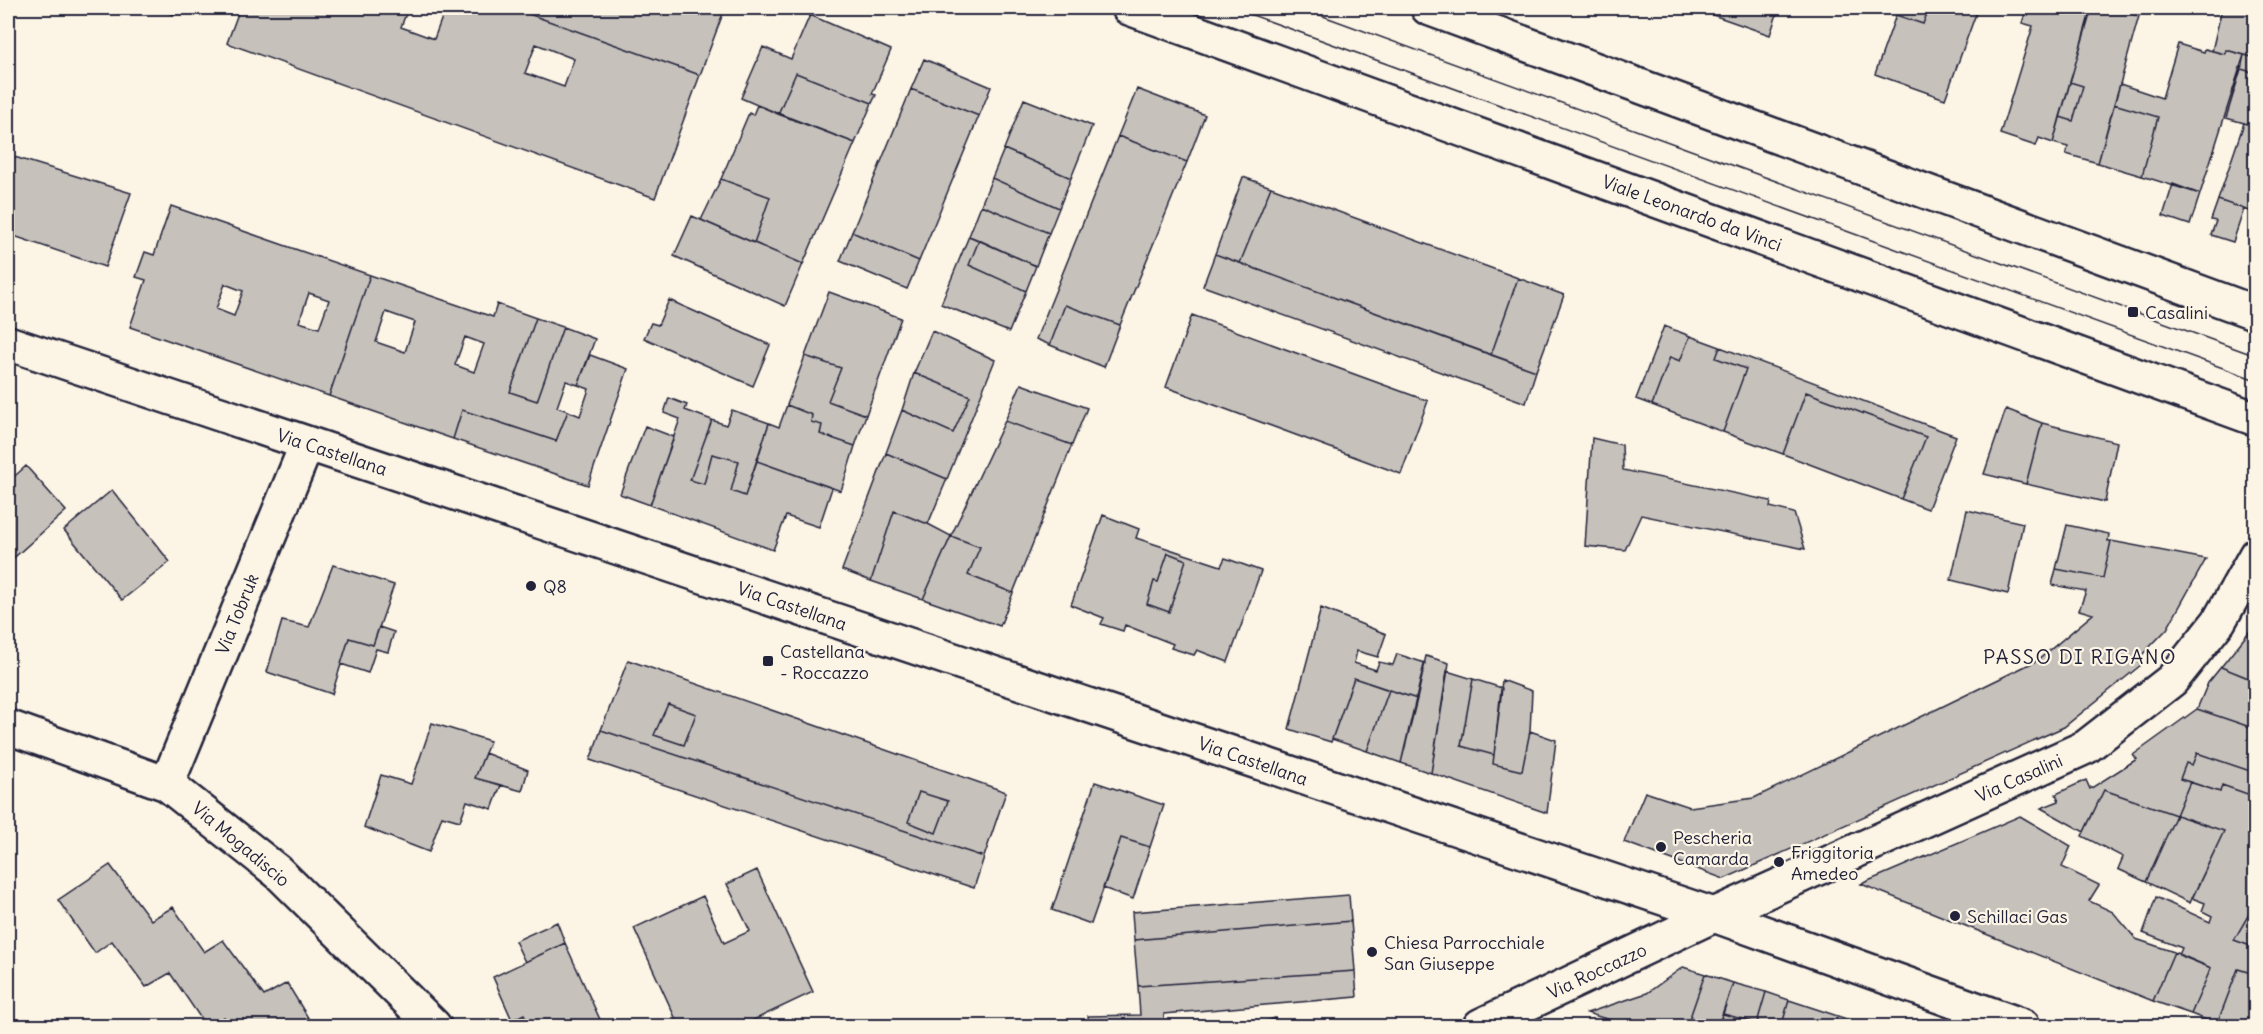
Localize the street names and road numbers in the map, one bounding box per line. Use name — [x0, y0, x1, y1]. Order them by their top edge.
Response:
street label: Viale Leonardo da Vinci — [1599, 170, 1785, 256]
street label: Via Castellana — [274, 423, 390, 481]
street label: Via Tobruk — [210, 570, 264, 658]
street label: Via Castellana — [734, 576, 850, 636]
street label: Via Castellana — [1195, 731, 1311, 791]
street label: Via Casalini — [1972, 749, 2066, 807]
street label: Via Mogadiscio — [187, 796, 295, 892]
street label: Via Roccazzo — [1544, 938, 1650, 1004]

